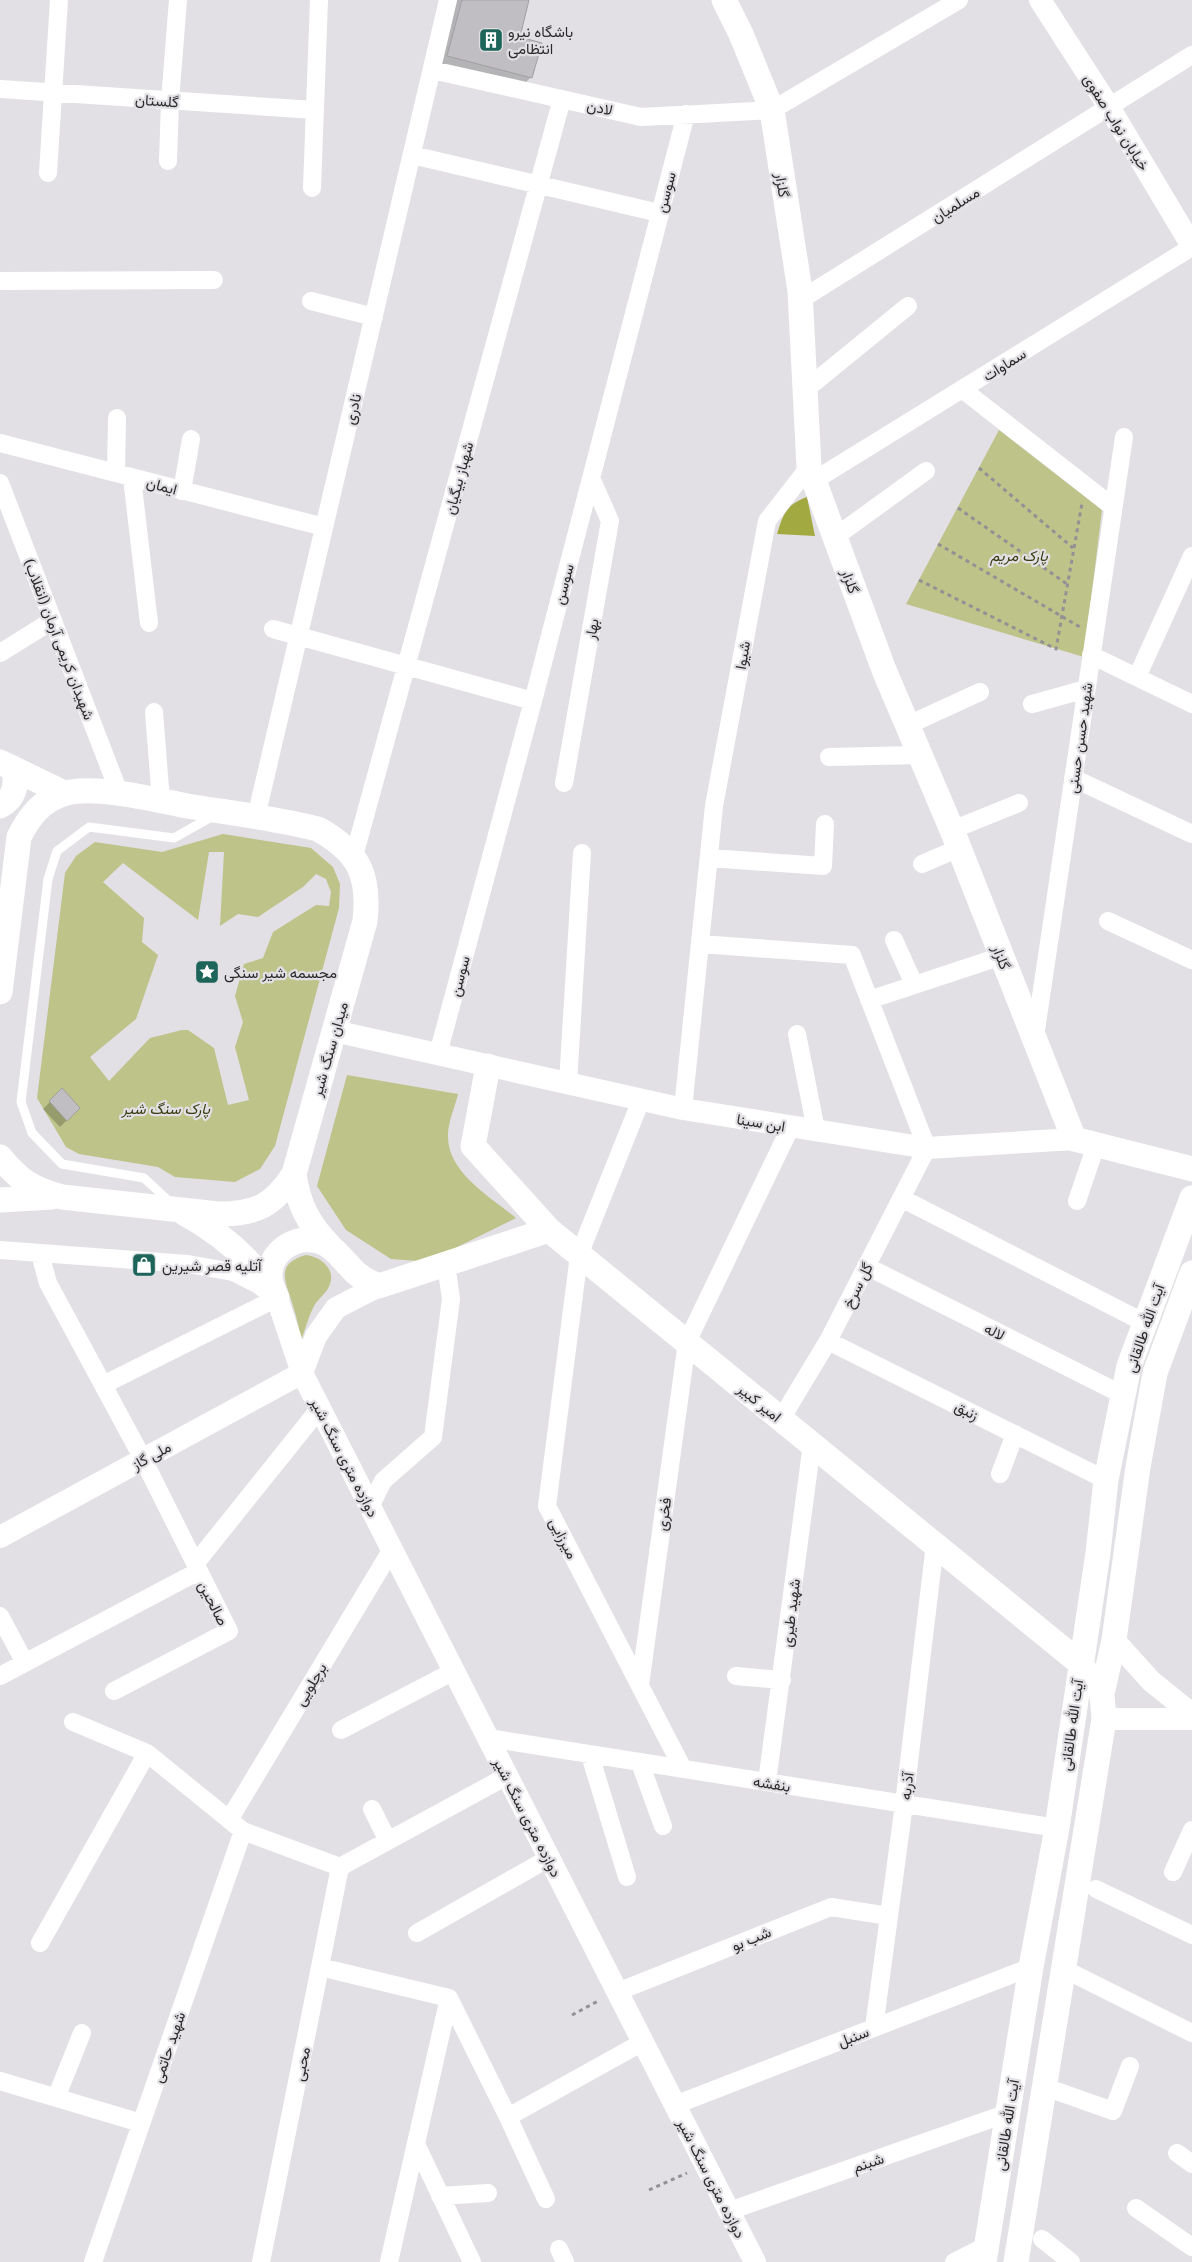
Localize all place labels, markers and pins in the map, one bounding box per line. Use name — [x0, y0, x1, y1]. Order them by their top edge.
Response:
place label: باشگاه نیرو انتظامی — [508, 21, 573, 59]
building icon: باشگاه نیرو انتظامی — [478, 27, 504, 53]
place icon: مجسمه شیر سنگی — [194, 959, 220, 985]
place label: مجسمه شیر سنگی — [224, 962, 337, 983]
shop icon: آتلیه قصر شیرین — [131, 1252, 157, 1278]
place label: آتلیه قصر شیرین — [162, 1255, 263, 1276]

